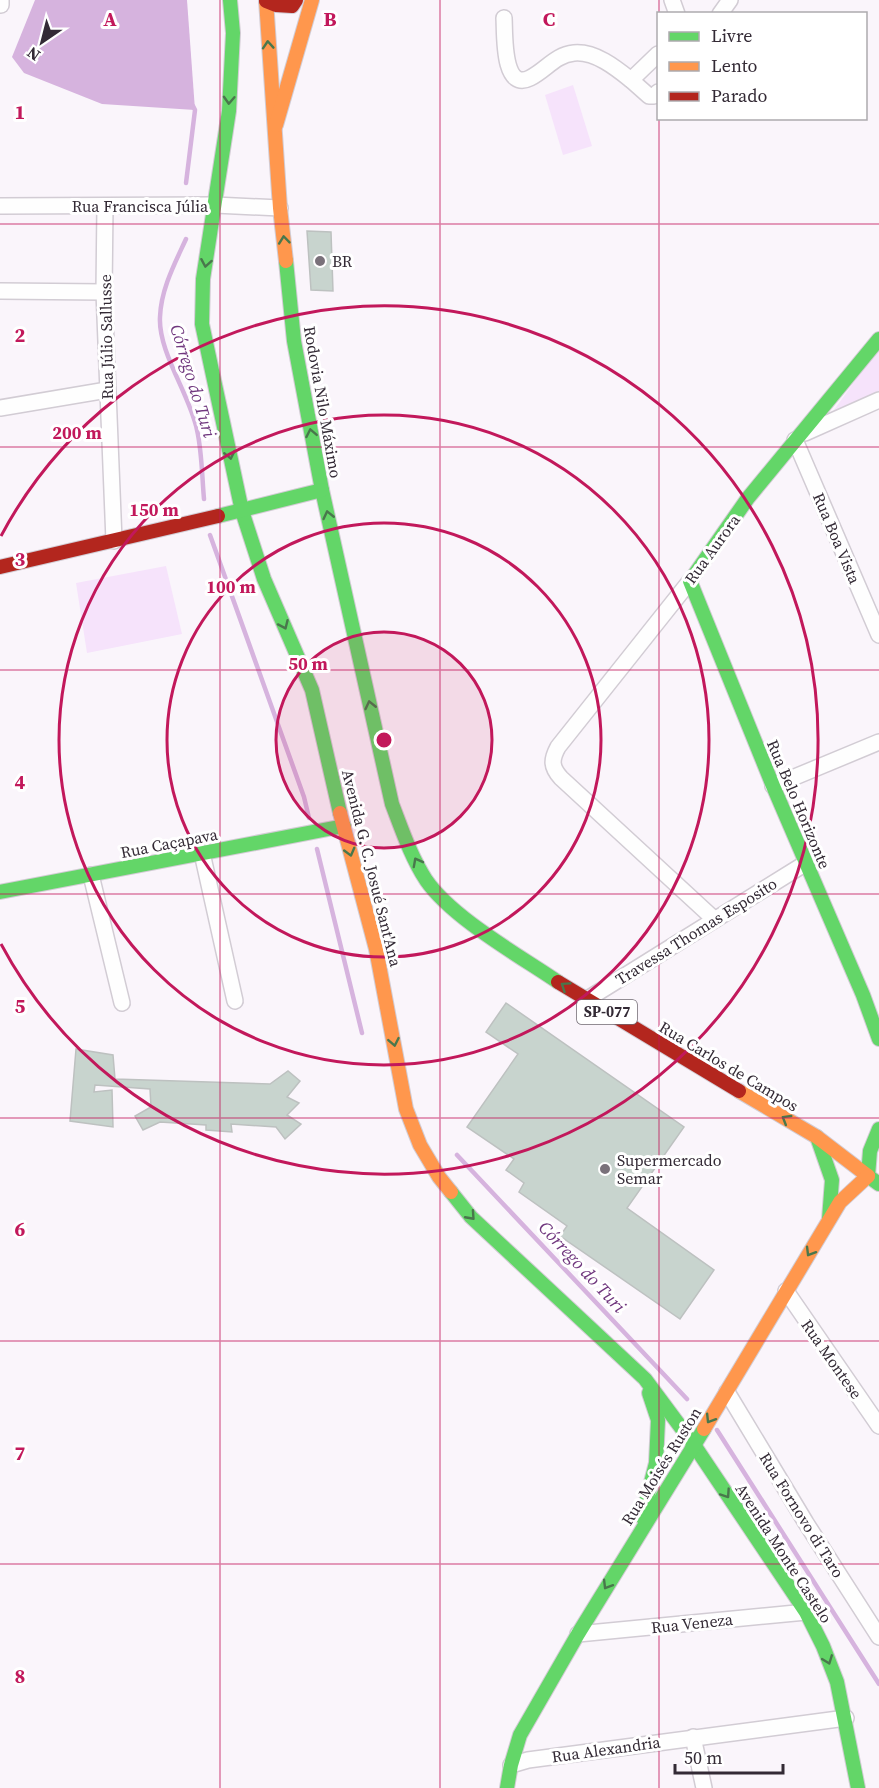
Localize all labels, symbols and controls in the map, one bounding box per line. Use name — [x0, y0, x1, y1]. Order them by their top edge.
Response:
text: A — [103, 5, 117, 33]
text: B — [323, 5, 337, 33]
text: C — [543, 5, 555, 33]
north arrow — [12, 12, 72, 72]
legend — [657, 12, 867, 120]
text: Livre — [711, 23, 753, 48]
one-way arrow — [262, 41, 275, 50]
text: N — [22, 42, 44, 67]
text: Lento — [711, 53, 758, 78]
text: Parado — [711, 83, 767, 108]
one-way arrow — [223, 96, 236, 105]
text: 1 — [15, 98, 25, 126]
street label: Rua Francisca Júlia — [72, 195, 209, 217]
one-way arrow — [278, 235, 290, 244]
place label: BR — [332, 250, 353, 272]
marker: BR — [313, 254, 327, 268]
one-way arrow — [200, 258, 212, 268]
street label: Rua Júlio Sallusse — [94, 274, 118, 400]
text: 2 — [15, 321, 26, 349]
water label: Córrego do Turi — [164, 321, 223, 441]
street label: Rodovia Nilo Máximo — [299, 324, 347, 480]
text: 200 m — [52, 420, 102, 445]
one-way arrow — [305, 428, 318, 438]
one-way arrow — [222, 450, 235, 460]
street label: Rua Boa Vista — [808, 489, 866, 588]
text: 150 m — [129, 497, 179, 522]
street label: Rua Aurora — [679, 509, 745, 588]
one-way arrow — [322, 510, 335, 520]
text: 3 — [15, 545, 26, 573]
text: 100 m — [206, 574, 256, 599]
one-way arrow — [277, 619, 289, 630]
text: 50 m — [288, 651, 328, 676]
one-way arrow — [365, 701, 378, 711]
centre of rings — [374, 730, 394, 750]
street label: Rua Belo Horizonte — [762, 736, 836, 872]
street label: Avenida G. C. Josué Sant'Ana — [337, 767, 407, 970]
text: 4 — [15, 768, 26, 796]
street label: Rua Caçapava — [119, 823, 220, 863]
one-way arrow — [343, 846, 356, 856]
one-way arrow — [413, 858, 424, 869]
street label: Travessa Thomas Esposito — [611, 872, 781, 990]
one-way arrow — [560, 982, 571, 993]
text: 5 — [15, 992, 26, 1020]
road number: SP-077 — [577, 1000, 637, 1024]
street label: Rua Carlos de Campos — [655, 1016, 803, 1116]
one-way arrow — [387, 1037, 399, 1046]
one-way arrow — [782, 1114, 792, 1126]
place label: Supermercado Semar — [617, 1149, 722, 1189]
marker: Supermercado Semar — [598, 1162, 612, 1176]
one-way arrow — [464, 1209, 475, 1220]
text: 6 — [15, 1215, 26, 1243]
water label: Córrego do Turi — [533, 1215, 632, 1318]
one-way arrow — [805, 1246, 817, 1256]
street label: Rua Montese — [796, 1315, 868, 1403]
street label: Rua Moisés Ruston — [616, 1403, 706, 1529]
one-way arrow — [707, 1413, 718, 1424]
text: 7 — [15, 1439, 26, 1467]
street label: Rua Fornovo di Taro — [754, 1448, 850, 1582]
street label: Avenida Monte Castelo — [731, 1479, 838, 1627]
one-way arrow — [719, 1487, 730, 1498]
one-way arrow — [603, 1579, 615, 1589]
street label: Rua Veneza — [650, 1608, 735, 1638]
one-way arrow — [821, 1654, 834, 1664]
text: 8 — [15, 1662, 25, 1690]
street label: Rua Alexandria — [550, 1730, 663, 1768]
scale bar — [675, 1737, 783, 1775]
text: 50 m — [684, 1745, 722, 1770]

